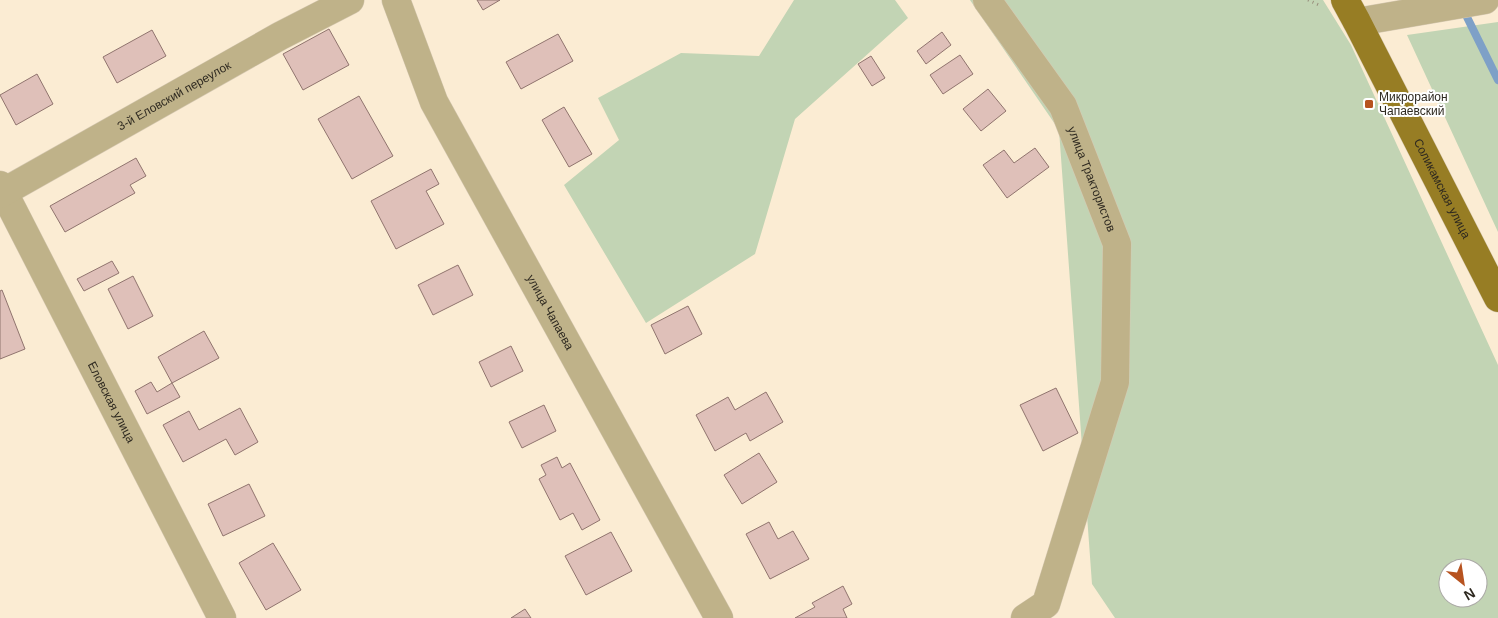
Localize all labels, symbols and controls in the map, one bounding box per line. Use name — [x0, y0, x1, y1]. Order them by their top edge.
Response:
street label: 3-й Еловский переулок — [115, 58, 234, 133]
place label: Микрорайон Чапаевский — [1379, 90, 1448, 118]
marker: Микрорайон Чапаевский — [1363, 98, 1375, 110]
street label: улица Трактористов — [1065, 125, 1118, 234]
street label: Соликамская улица — [1411, 136, 1474, 241]
street label: улица Чапаева — [524, 272, 577, 353]
street label: Еловская улица — [85, 359, 138, 445]
north arrow — [1438, 558, 1488, 608]
text: N — [1461, 585, 1478, 604]

